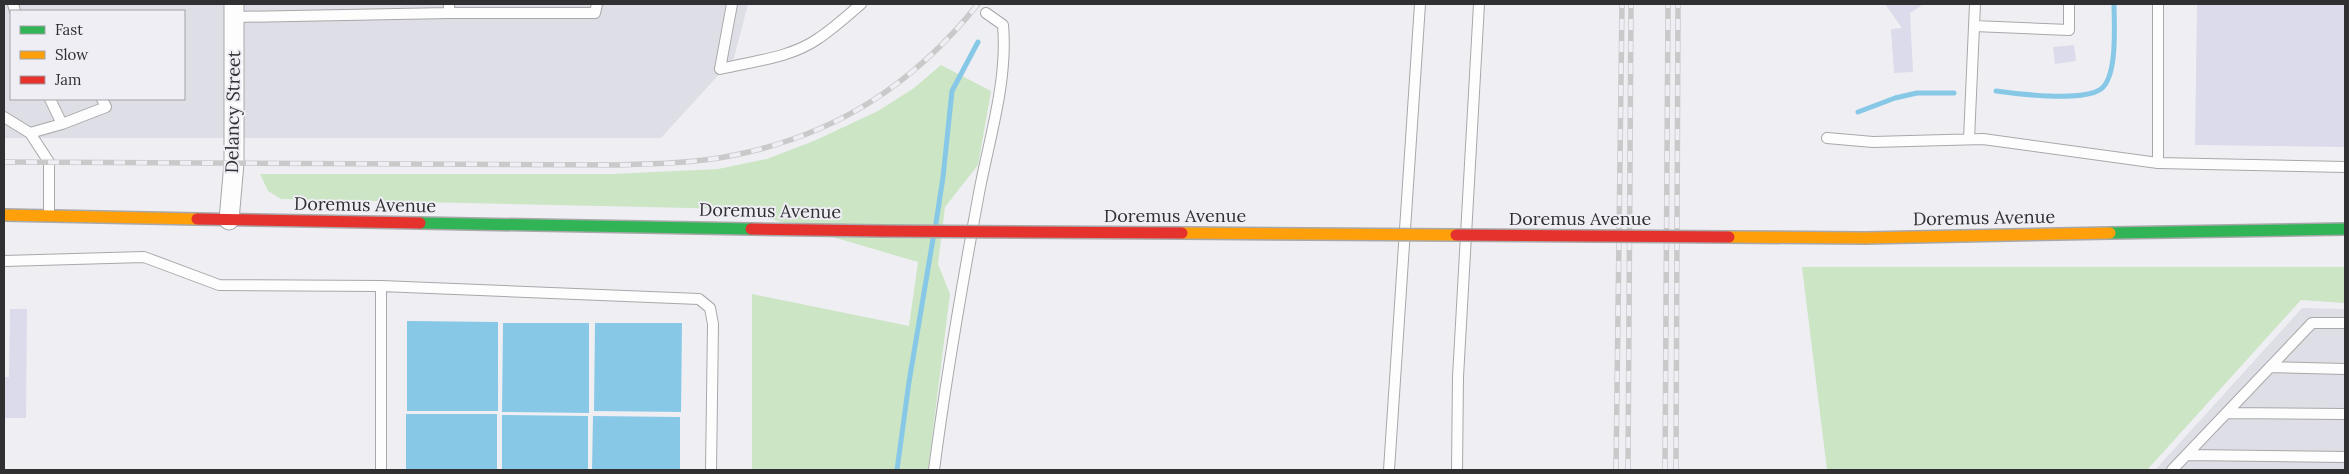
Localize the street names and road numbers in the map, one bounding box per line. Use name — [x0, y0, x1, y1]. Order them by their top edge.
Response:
street label: Delancy Street — [220, 50, 245, 174]
street label: Doremus Avenue — [294, 192, 437, 217]
street label: Doremus Avenue — [699, 198, 842, 223]
street label: Doremus Avenue — [1104, 204, 1246, 227]
street label: Doremus Avenue — [1913, 205, 2056, 230]
street label: Doremus Avenue — [1509, 207, 1651, 230]

